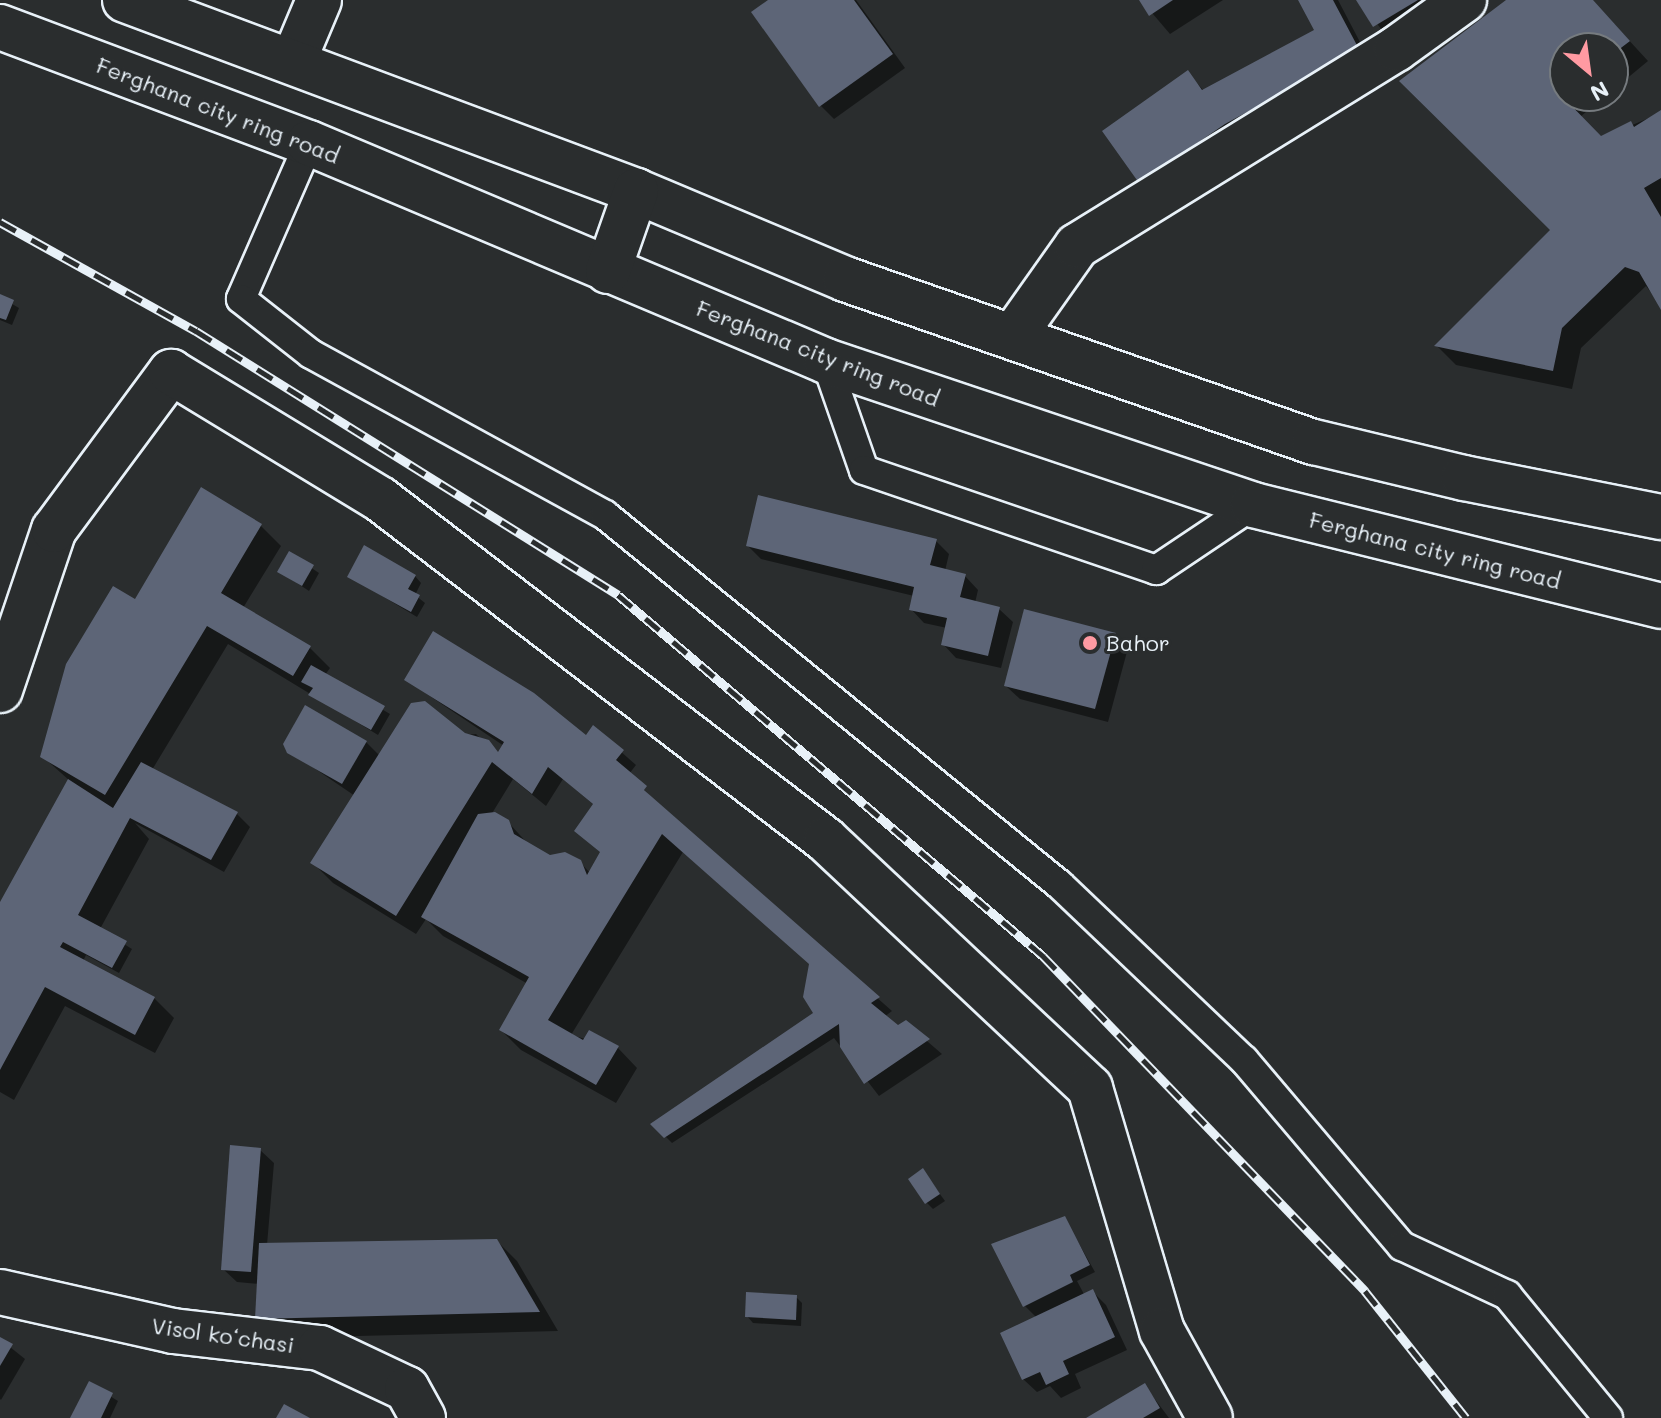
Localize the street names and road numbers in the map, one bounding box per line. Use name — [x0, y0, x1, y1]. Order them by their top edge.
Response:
street label: Ferghana city ring road — [93, 51, 343, 169]
street label: Ferghana city ring road — [693, 294, 943, 412]
street label: Ferghana city ring road — [1307, 506, 1563, 594]
street label: Visol koʻchasi — [150, 1312, 296, 1358]

